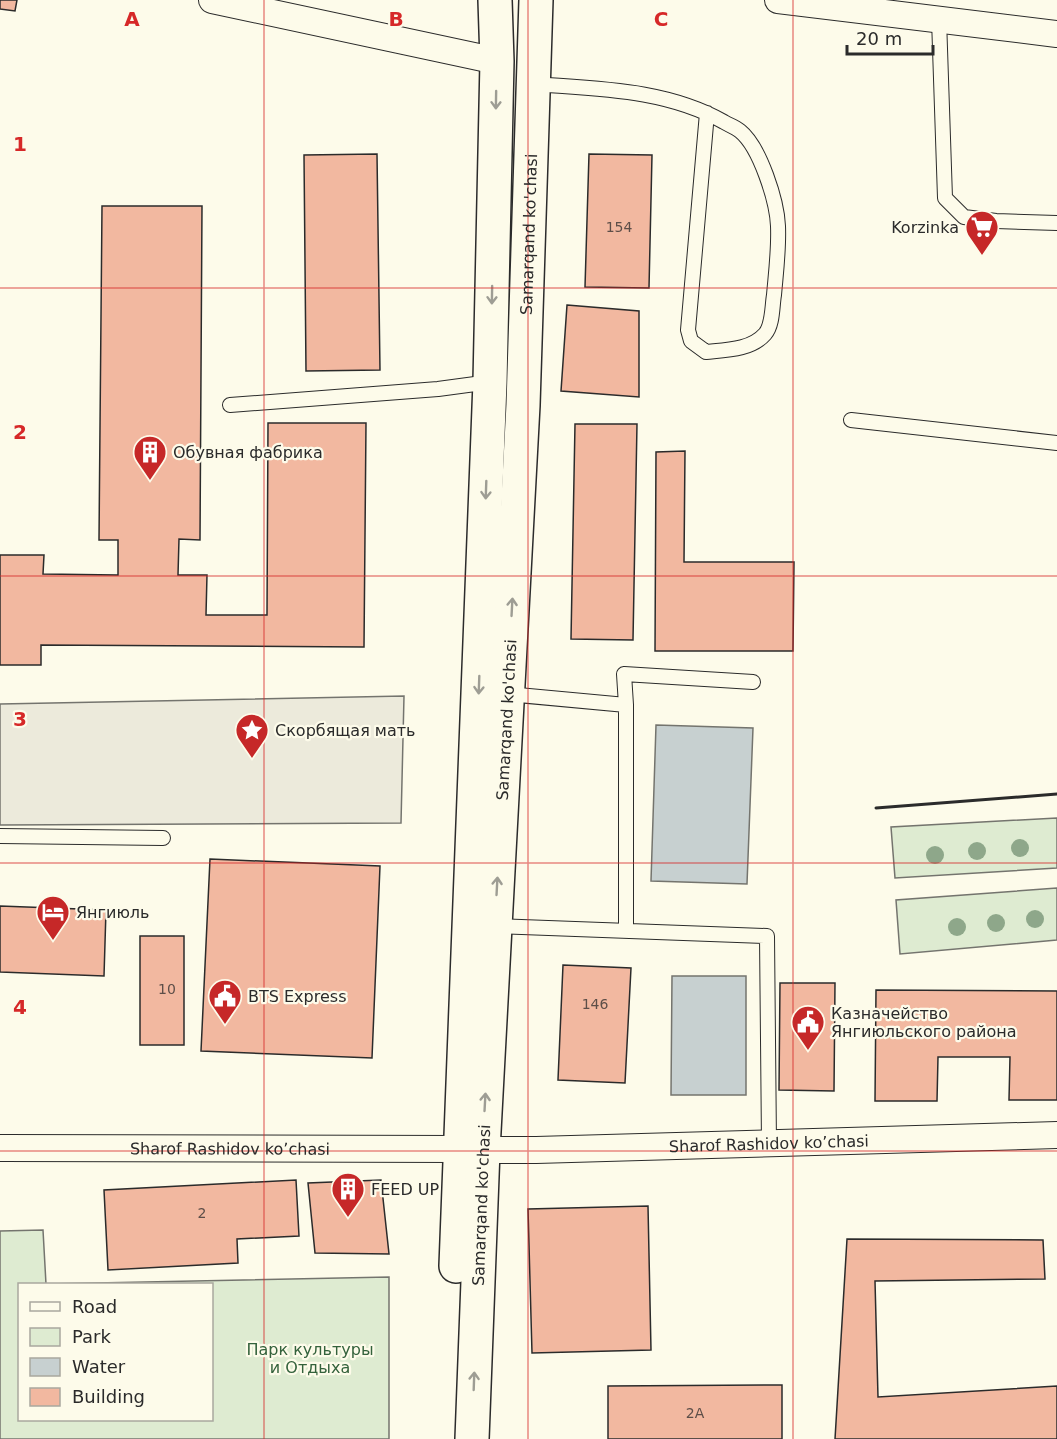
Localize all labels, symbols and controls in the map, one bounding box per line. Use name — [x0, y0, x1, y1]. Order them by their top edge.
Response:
text: A — [124, 7, 140, 31]
text: B — [388, 7, 404, 31]
text: C — [654, 7, 668, 31]
scale bar — [847, 18, 932, 56]
text: 20 m — [856, 28, 902, 49]
one-way arrow — [491, 90, 502, 110]
text: 1 — [13, 132, 27, 156]
street label: Samarqand ko'chasi — [516, 153, 541, 315]
supermarket icon: Korzinka — [964, 209, 1000, 256]
place label: Korzinka — [891, 218, 959, 237]
house number: 154 — [606, 219, 632, 235]
one-way arrow — [486, 285, 498, 305]
text: 2 — [13, 420, 27, 444]
building icon: Обувная фабрика — [132, 434, 168, 481]
place label: Обувная фабрика — [173, 443, 323, 462]
one-way arrow — [480, 480, 492, 500]
one-way arrow — [506, 598, 517, 618]
street label: Samarqand ko'chasi — [492, 639, 520, 801]
one-way arrow — [473, 675, 484, 695]
text: 3 — [13, 707, 27, 731]
place icon: Скорбящая мать — [234, 712, 270, 759]
place label: Скорбящая мать — [275, 721, 415, 740]
one-way arrow — [491, 877, 502, 897]
hotel icon: Янгиюль — [35, 894, 71, 941]
place label: Янгиюль — [76, 903, 150, 922]
public building icon: BTS Express — [207, 978, 243, 1025]
house number: 10 — [158, 981, 176, 997]
place label: BTS Express — [248, 987, 346, 1006]
text: 4 — [13, 995, 27, 1019]
house number: 146 — [582, 996, 608, 1012]
public building icon: Казначейство Янгиюльского района — [790, 1004, 826, 1051]
place label: Казначейство Янгиюльского района — [831, 1004, 1016, 1041]
one-way arrow — [480, 1092, 491, 1112]
street label: Samarqand ko'chasi — [468, 1124, 494, 1286]
street label: Sharof Rashidov ko’chasi — [669, 1131, 869, 1156]
street label: Sharof Rashidov ko’chasi — [130, 1139, 330, 1158]
building icon: FEED UP — [330, 1171, 366, 1218]
place label: FEED UP — [371, 1180, 440, 1199]
house number: 2 — [198, 1205, 206, 1221]
legend — [18, 1283, 213, 1421]
text: Road — [72, 1296, 117, 1317]
text: Park — [72, 1326, 111, 1347]
park label: Парк культуры и Отдыха — [246, 1340, 374, 1377]
text: Water — [72, 1356, 126, 1377]
one-way arrow — [468, 1371, 480, 1391]
text: Building — [72, 1386, 145, 1407]
house number: 2А — [686, 1405, 705, 1421]

